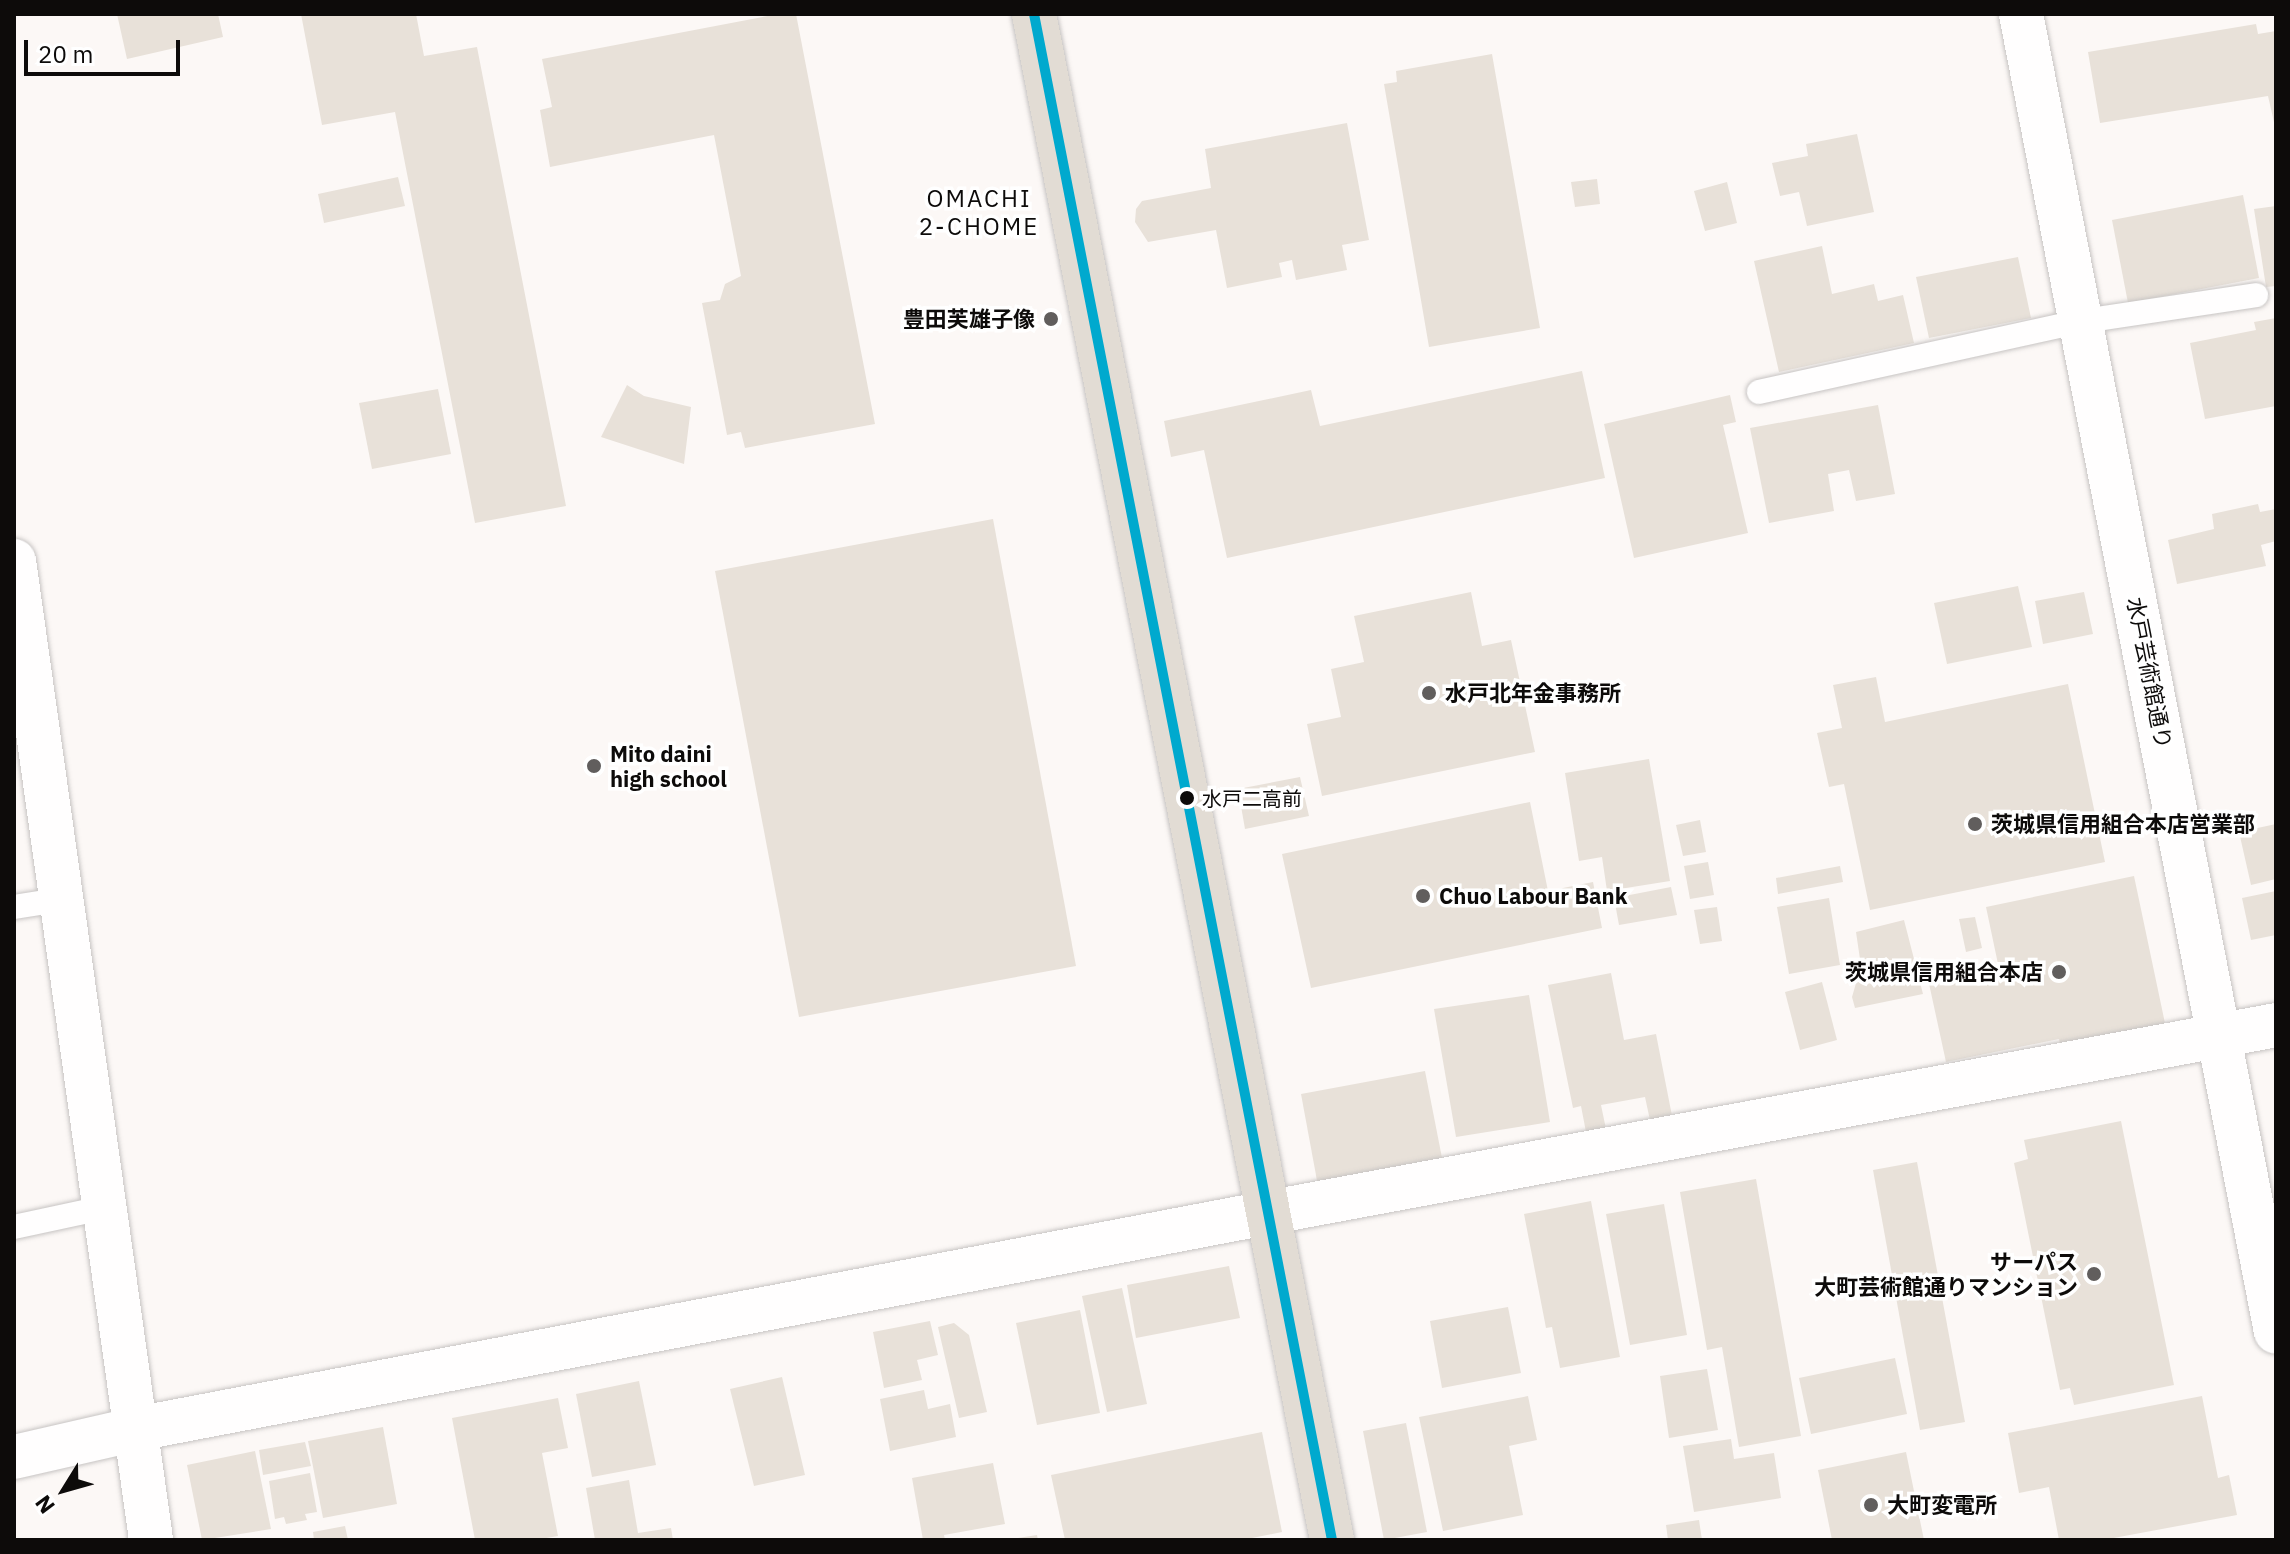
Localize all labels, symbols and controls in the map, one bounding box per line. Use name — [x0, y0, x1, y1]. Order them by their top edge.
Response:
scale bar — [28, 24, 184, 74]
text: 20 m — [38, 38, 93, 70]
district label: OMACHI 2-CHOME — [919, 185, 1039, 241]
place label: 豊田芙雄子像 — [903, 306, 1035, 332]
marker: 豊田芙雄子像 — [1042, 310, 1060, 328]
street label: 水戸芸術館通り — [2122, 595, 2178, 751]
place label: 水戸北年金事務所 — [1445, 680, 1621, 706]
marker: 水戸北年金事務所 — [1420, 684, 1438, 702]
place label: Mito daini high school — [610, 740, 727, 792]
marker: Mito daini high school — [585, 757, 603, 775]
place label: 水戸二高前 — [1202, 786, 1302, 810]
marker: 水戸二高前 — [1179, 790, 1195, 806]
place label: 茨城県信用組合本店営業部 — [1991, 811, 2255, 837]
marker: 茨城県信用組合本店営業部 — [1966, 815, 1984, 833]
place label: Chuo Labour Bank — [1439, 883, 1627, 909]
marker: Chuo Labour Bank — [1414, 887, 1432, 905]
place label: 茨城県信用組合本店 — [1845, 959, 2043, 985]
marker: 茨城県信用組合本店 — [2050, 963, 2068, 981]
place label: サーパス 大町芸術館通りマンション — [1814, 1248, 2078, 1300]
marker: サーパス 大町芸術館通りマンション — [2085, 1265, 2103, 1283]
north arrow — [24, 1450, 104, 1530]
text: N — [28, 1490, 61, 1520]
place label: 大町変電所 — [1887, 1492, 1997, 1518]
marker: 大町変電所 — [1862, 1496, 1880, 1514]

